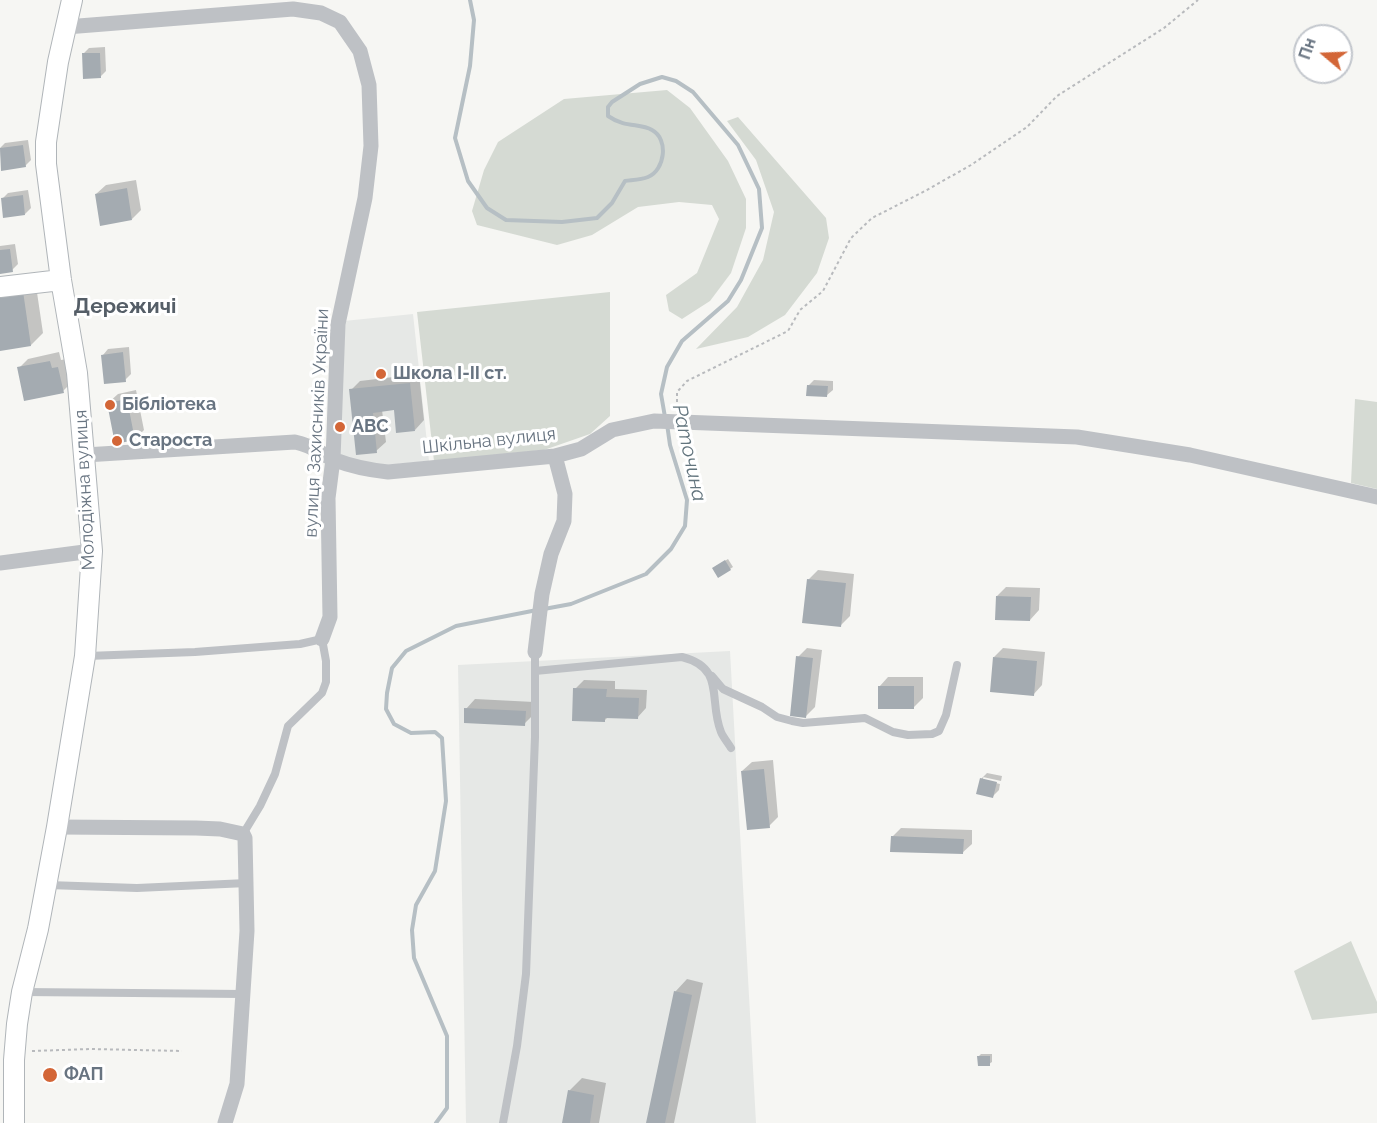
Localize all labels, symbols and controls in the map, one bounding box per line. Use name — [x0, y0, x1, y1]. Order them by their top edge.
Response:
north arrow — [1293, 24, 1353, 84]
text: Пн — [1295, 35, 1320, 62]
district label: Дережичі — [74, 294, 176, 320]
street label: вулиця Захисників України — [300, 308, 334, 538]
place label: Школа І-ІІ ст. — [393, 363, 507, 385]
marker: Школа І-ІІ ст. — [374, 367, 388, 381]
place label: Бібліотека — [122, 394, 216, 416]
marker: Бібліотека — [103, 398, 117, 412]
water label: Раточина — [667, 402, 711, 504]
street label: Молодіжна вулиця — [70, 409, 100, 571]
place label: ABC — [352, 416, 389, 438]
marker: ABC — [333, 420, 347, 434]
street label: Шкільна вулиця — [421, 423, 557, 459]
place label: Староста — [129, 430, 212, 452]
marker: Староста — [110, 434, 124, 448]
place label: ФАП — [64, 1064, 104, 1086]
marker: ФАП — [41, 1066, 59, 1084]

